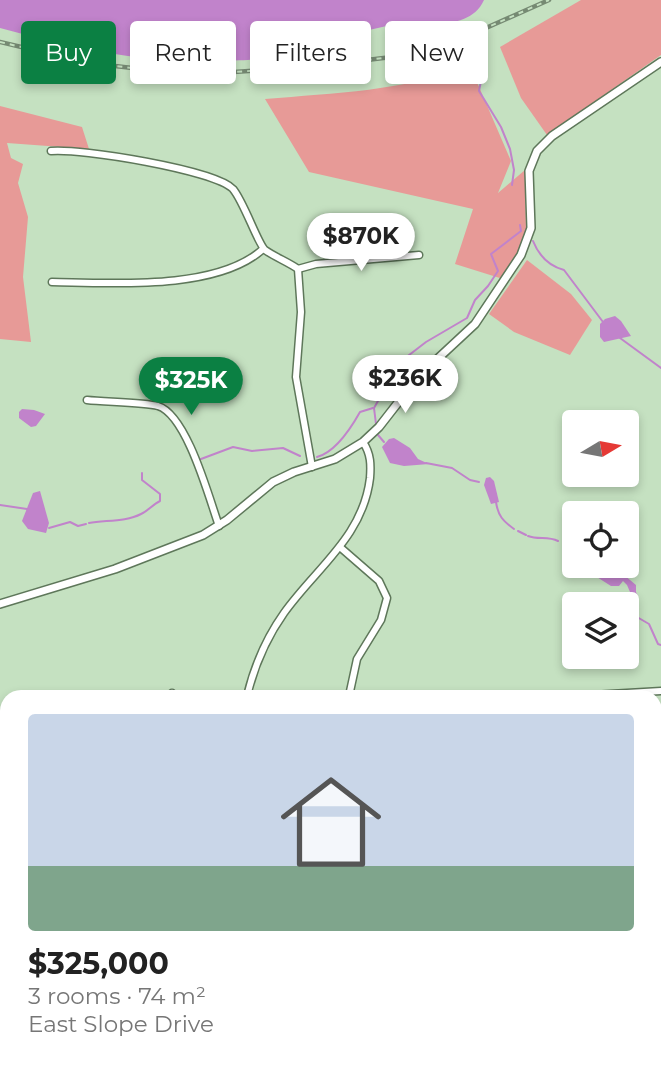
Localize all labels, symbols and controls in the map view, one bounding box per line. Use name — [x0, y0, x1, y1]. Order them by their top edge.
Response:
chip: Buy — [21, 21, 116, 84]
chip: Rent — [130, 21, 236, 84]
chip: Filters — [250, 21, 371, 84]
chip: New — [385, 21, 488, 84]
pin: $870K — [312, 214, 410, 273]
text: $870K — [323, 222, 399, 250]
pin: $236K — [356, 356, 454, 415]
pin: $325K — [142, 358, 240, 417]
text: $236K — [368, 364, 442, 392]
text: $325K — [155, 366, 227, 394]
north arrow — [562, 410, 639, 486]
map controls — [562, 410, 639, 669]
button: locate — [562, 501, 639, 578]
button: layers — [562, 592, 639, 669]
icon: home — [268, 759, 394, 885]
text: $325,000 — [28, 945, 169, 982]
text: 3 rooms · 74 m² — [28, 982, 206, 1010]
text: East Slope Drive — [28, 1010, 214, 1038]

